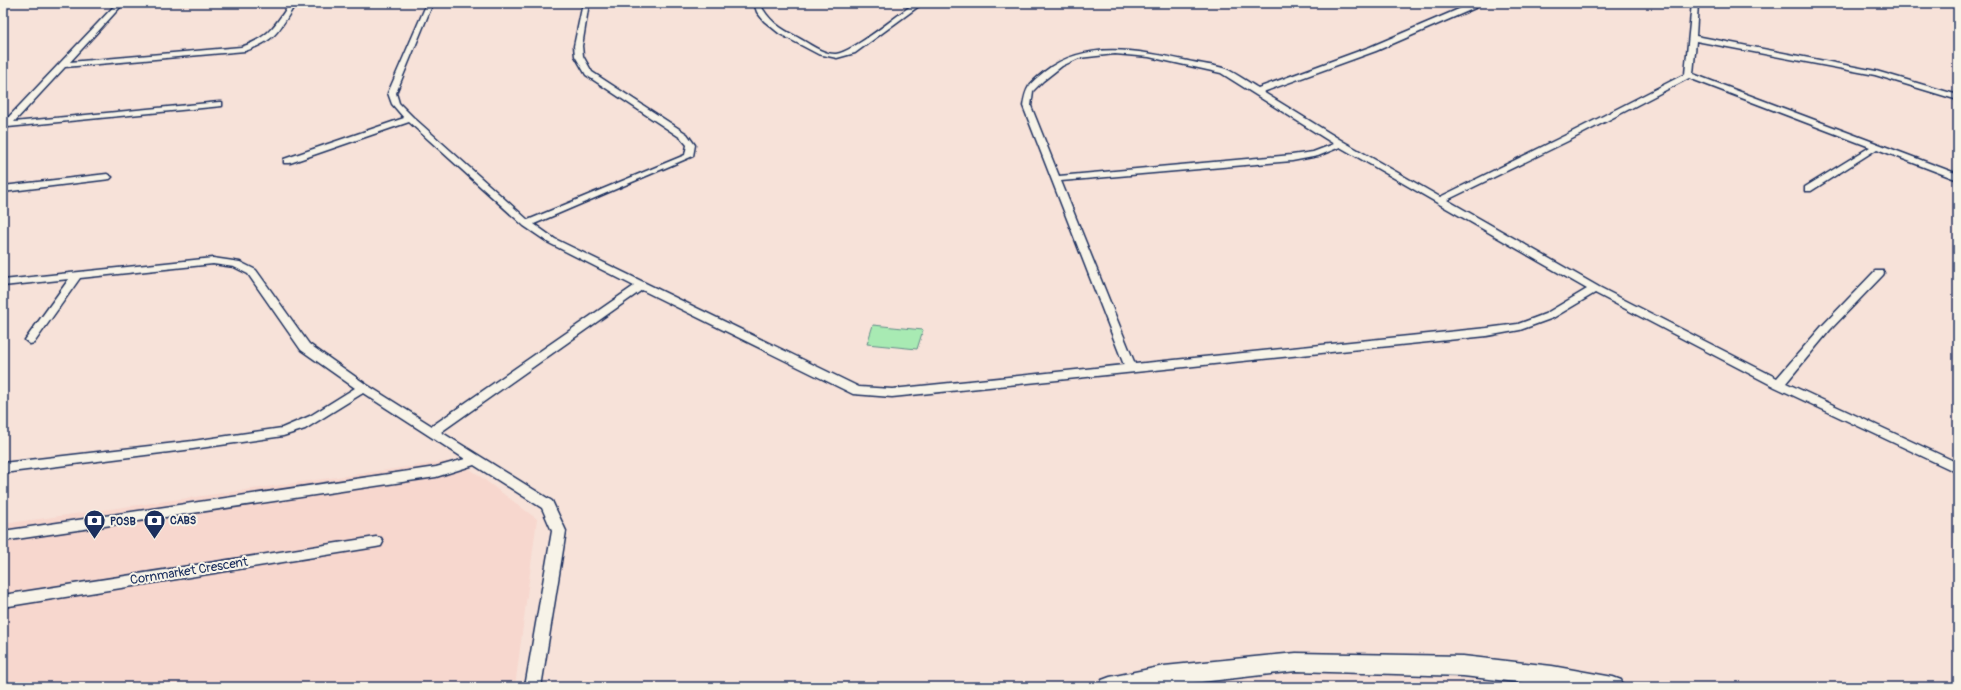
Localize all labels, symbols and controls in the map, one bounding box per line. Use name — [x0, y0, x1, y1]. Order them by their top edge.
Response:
bank icon: CABS — [142, 507, 168, 540]
bank icon: POSB — [81, 508, 107, 541]
place label: CABS — [170, 514, 197, 527]
place label: POSB — [110, 515, 136, 528]
street label: Cornmarket Crescent — [129, 554, 250, 588]

